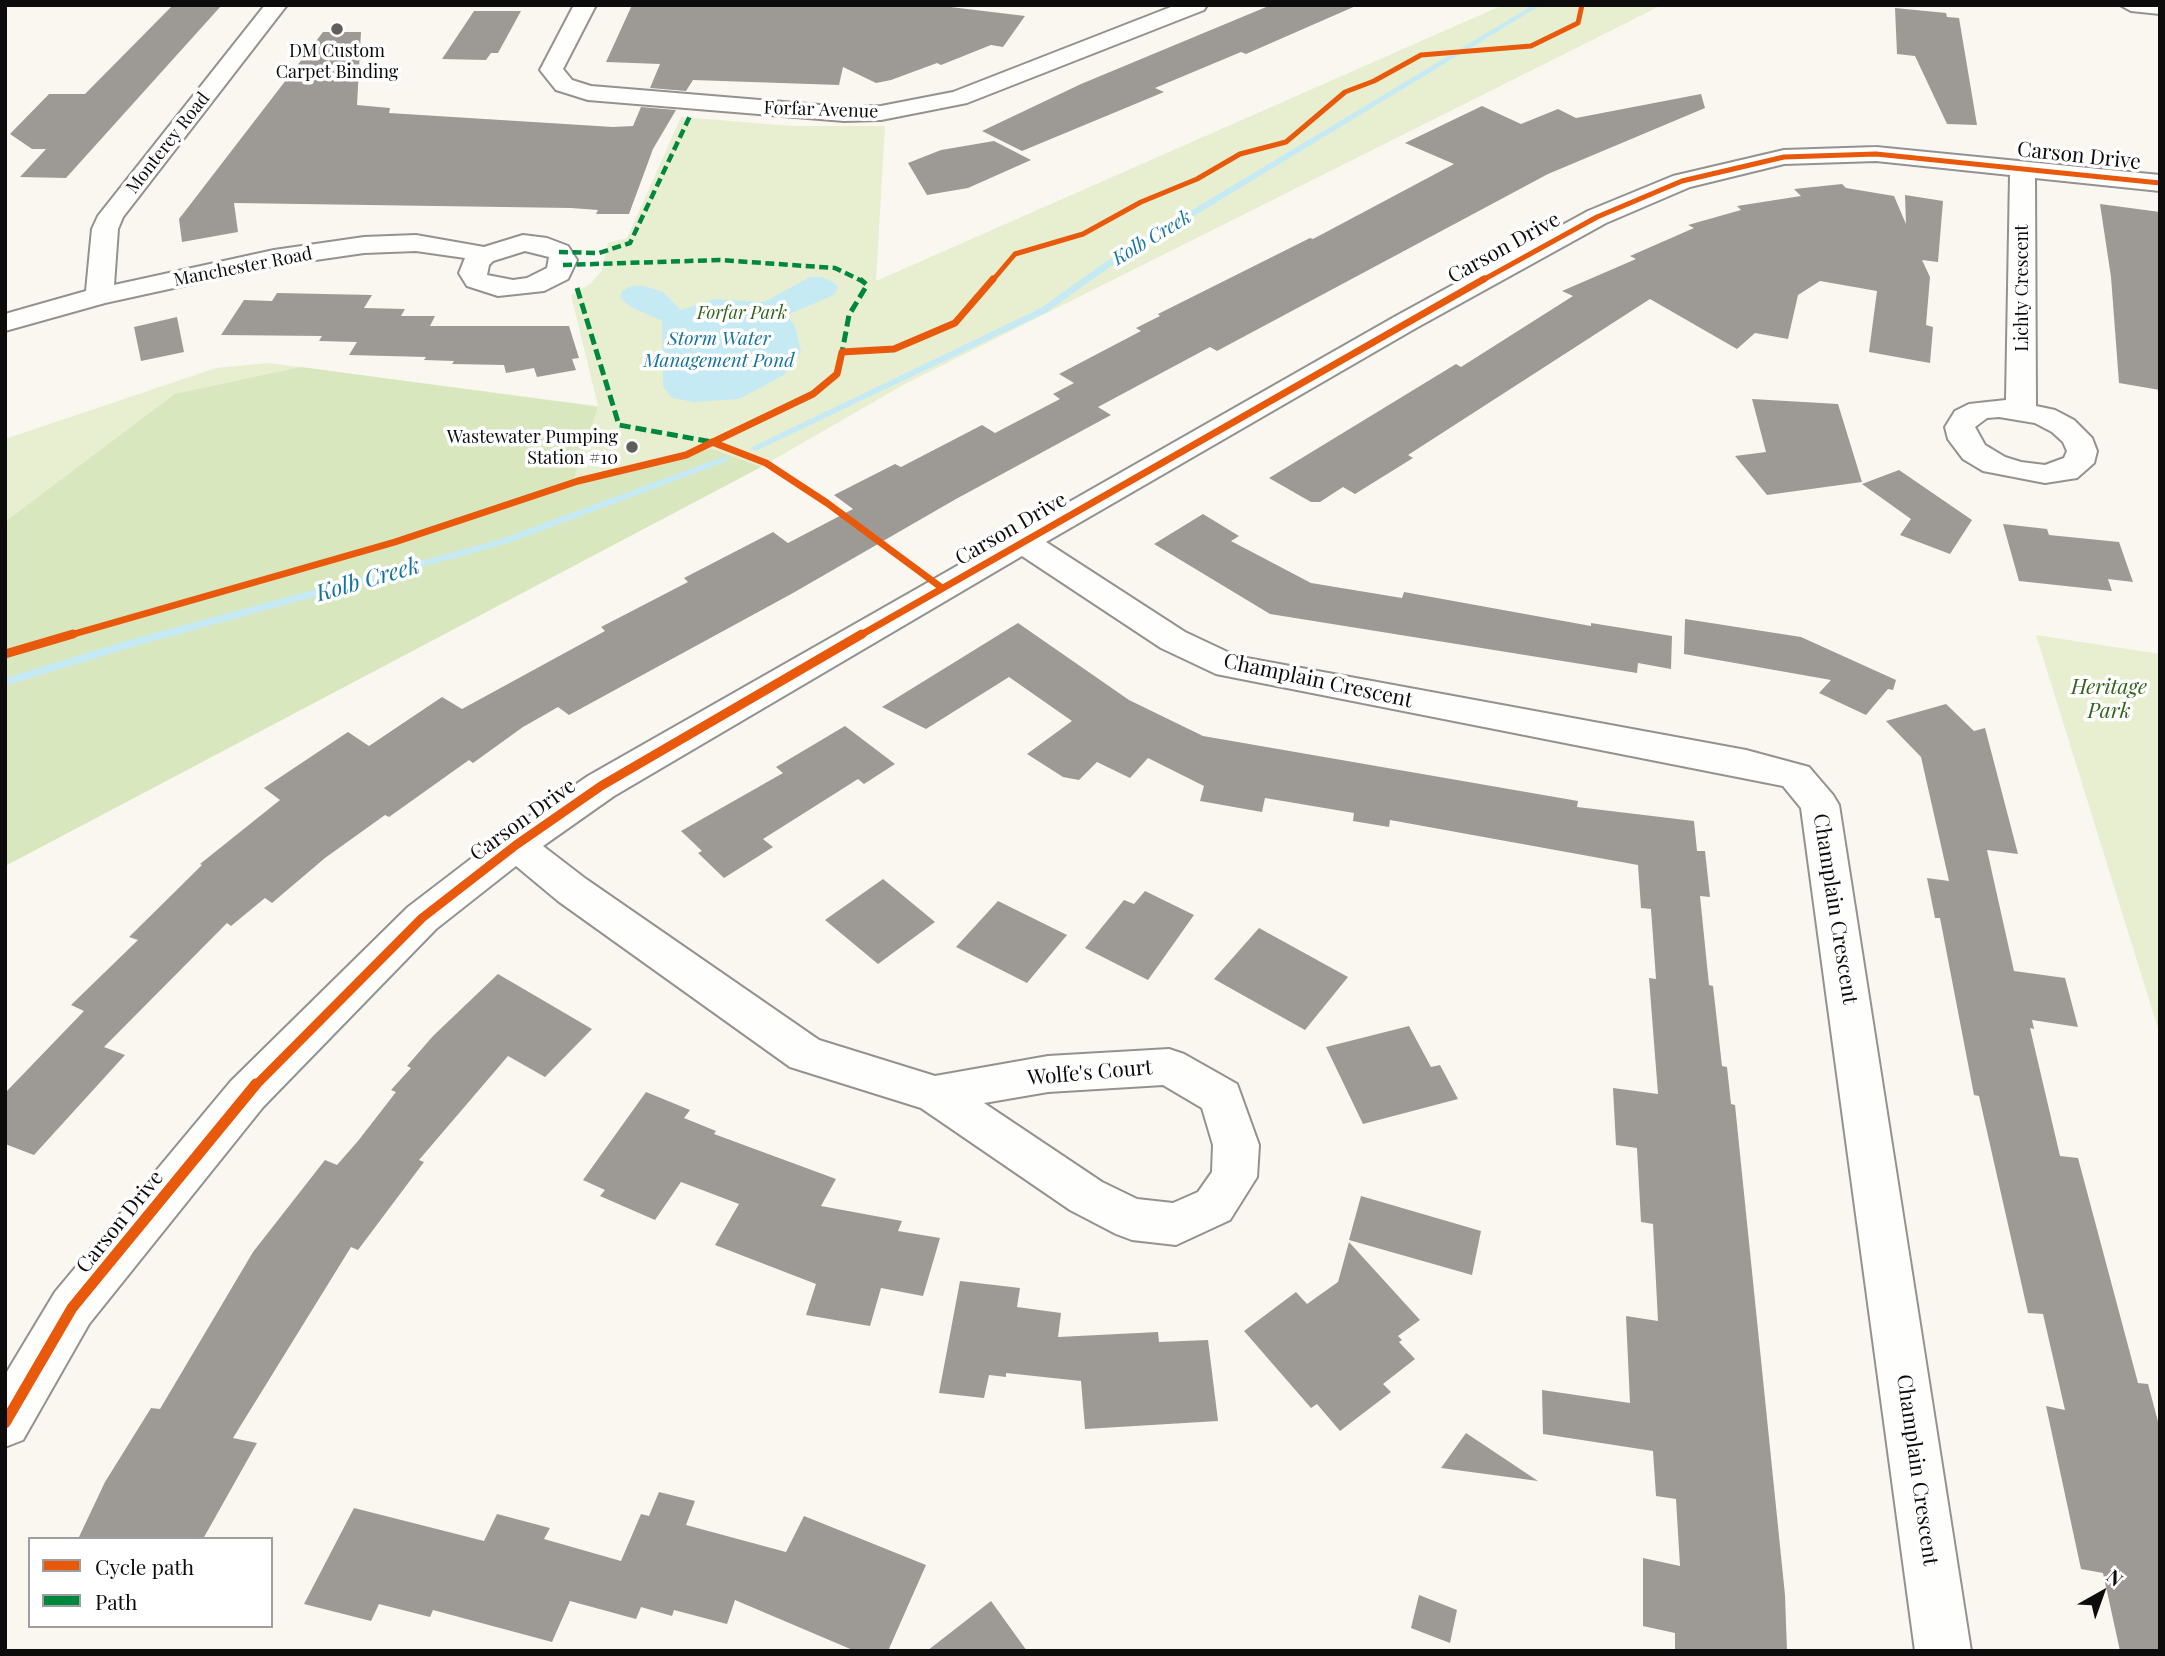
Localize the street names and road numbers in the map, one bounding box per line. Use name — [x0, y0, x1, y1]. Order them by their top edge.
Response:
street label: Monterey Road — [122, 88, 214, 198]
street label: Forfar Avenue — [763, 97, 879, 123]
street label: Carson Drive — [2016, 137, 2142, 175]
street label: Carson Drive — [1444, 207, 1564, 289]
street label: Lichty Crescent — [2011, 224, 2033, 352]
street label: Manchester Road — [172, 243, 314, 291]
street label: Carson Drive — [951, 487, 1071, 571]
street label: Champlain Crescent — [1221, 649, 1415, 713]
street label: Carson Drive — [465, 773, 581, 867]
street label: Champlain Crescent — [1807, 812, 1863, 1006]
street label: Wolfe's Court — [1026, 1055, 1154, 1091]
street label: Carson Drive — [71, 1166, 169, 1278]
street label: Champlain Crescent — [1891, 1373, 1943, 1567]

